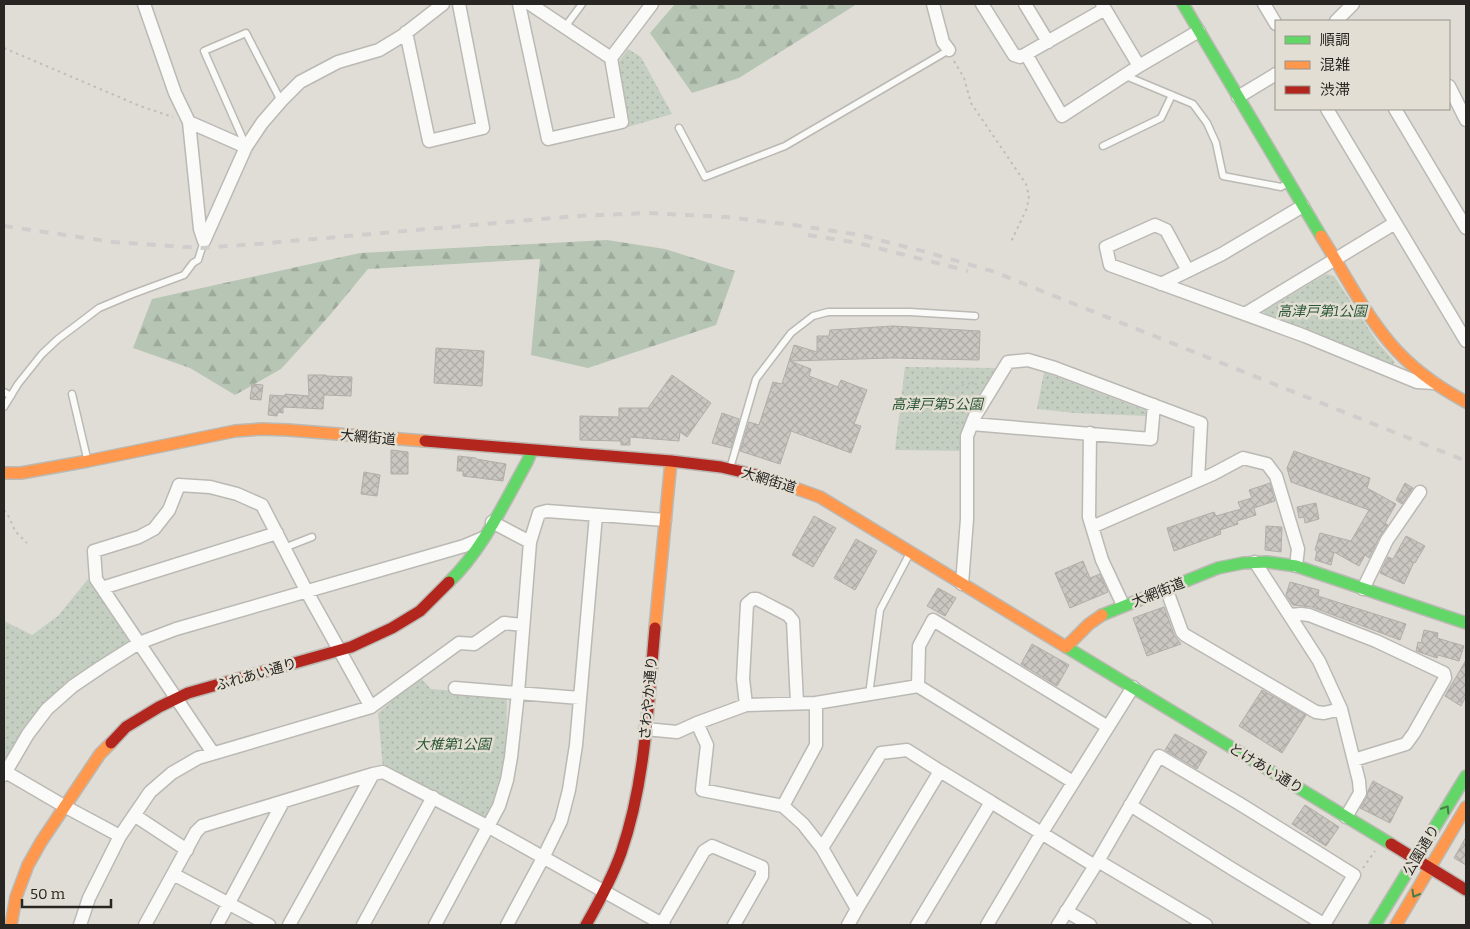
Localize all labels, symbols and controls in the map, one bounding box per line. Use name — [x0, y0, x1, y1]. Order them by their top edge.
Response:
legend — [1275, 20, 1450, 110]
text: 順調 — [1320, 31, 1350, 49]
text: 混雑 — [1320, 56, 1350, 74]
text: 渋滞 — [1320, 81, 1350, 99]
park label: 高津戸第1公園 — [1277, 303, 1369, 320]
park label: 高津戸第5公園 — [891, 396, 985, 413]
street label: 大網街道 — [339, 427, 397, 448]
street label: 大網街道 — [740, 464, 798, 497]
street label: 大網街道 — [1129, 574, 1187, 611]
street label: ふれあい通り — [213, 655, 299, 694]
street label: さわやか通り — [636, 655, 661, 741]
park label: 大椎第1公園 — [415, 736, 493, 753]
street label: とけあい通り — [1225, 740, 1306, 797]
one-way arrow — [1440, 805, 1449, 814]
street label: 公園通り — [1400, 822, 1443, 879]
scale bar — [22, 876, 111, 908]
text: 50 m — [30, 885, 66, 903]
one-way arrow — [1411, 889, 1421, 898]

